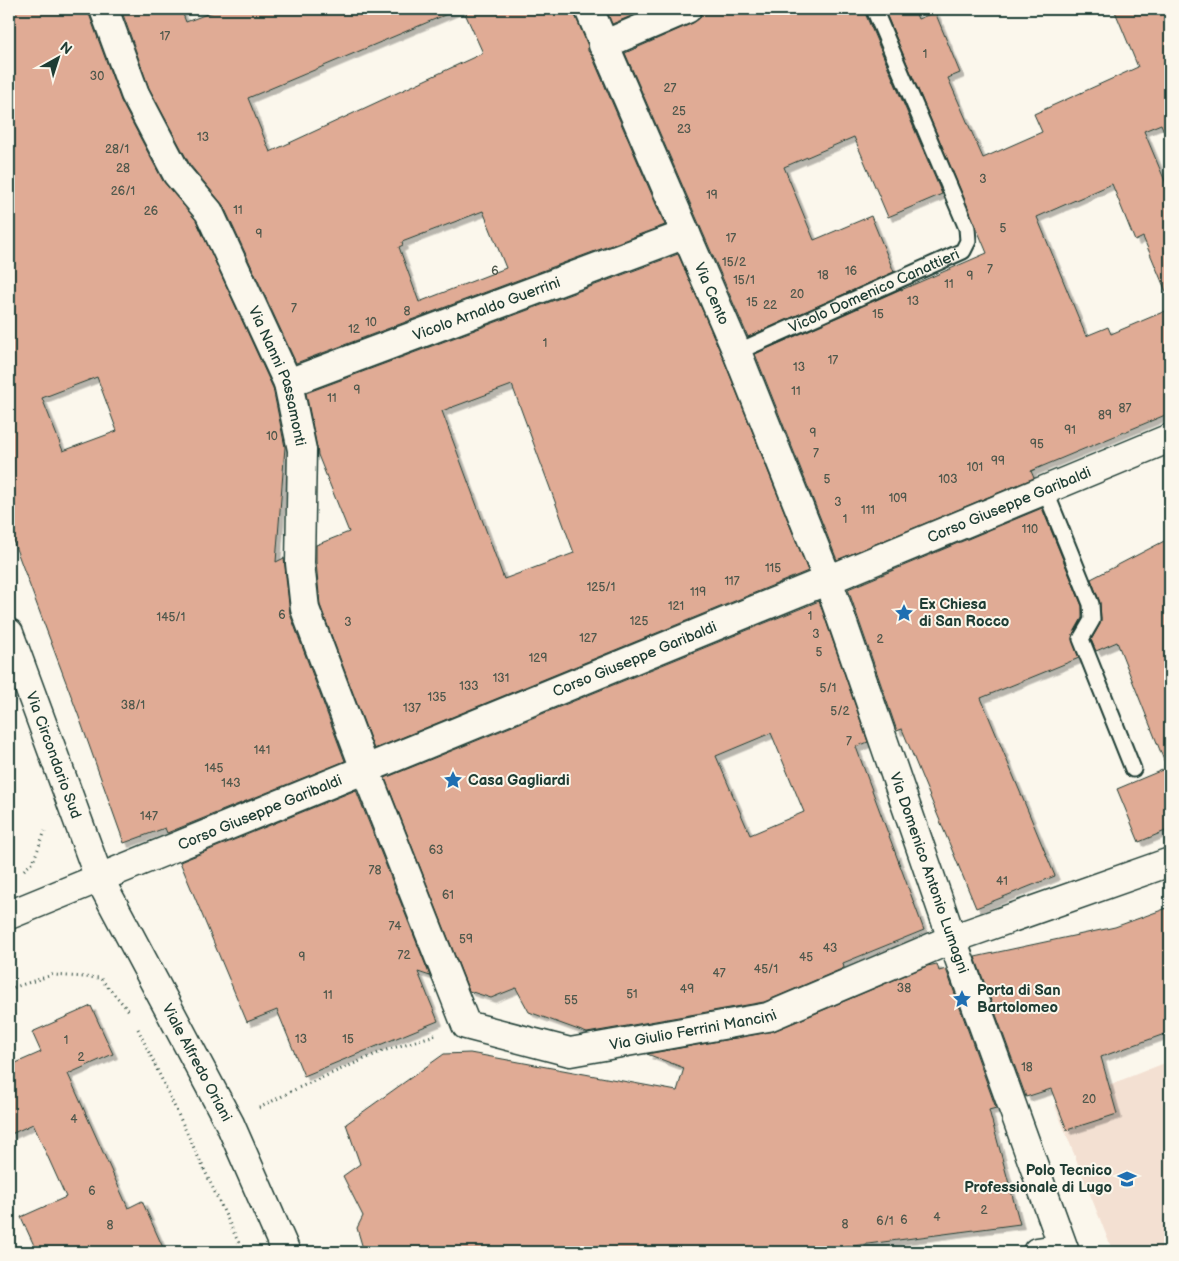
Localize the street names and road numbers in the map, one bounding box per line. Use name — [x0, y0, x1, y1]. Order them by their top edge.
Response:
street label: Vicolo Domenico Canattieri — [786, 244, 962, 337]
street label: Via Cento — [690, 260, 734, 328]
street label: Vicolo Arnaldo Guerrini — [410, 272, 563, 345]
street label: Via Nanni Passamonti — [244, 303, 310, 448]
street label: Corso Giuseppe Garibaldi — [924, 462, 1094, 547]
street label: Corso Giuseppe Garibaldi — [550, 617, 720, 701]
street label: Via Circondario Sud — [22, 689, 86, 821]
street label: Corso Giuseppe Garibaldi — [175, 770, 345, 854]
street label: Via Domenico Antonio Lumagni — [886, 770, 973, 976]
street label: Viale Alfredo Oriani — [158, 1000, 236, 1125]
street label: Via Giulio Ferrini Mancini — [608, 1005, 779, 1054]

